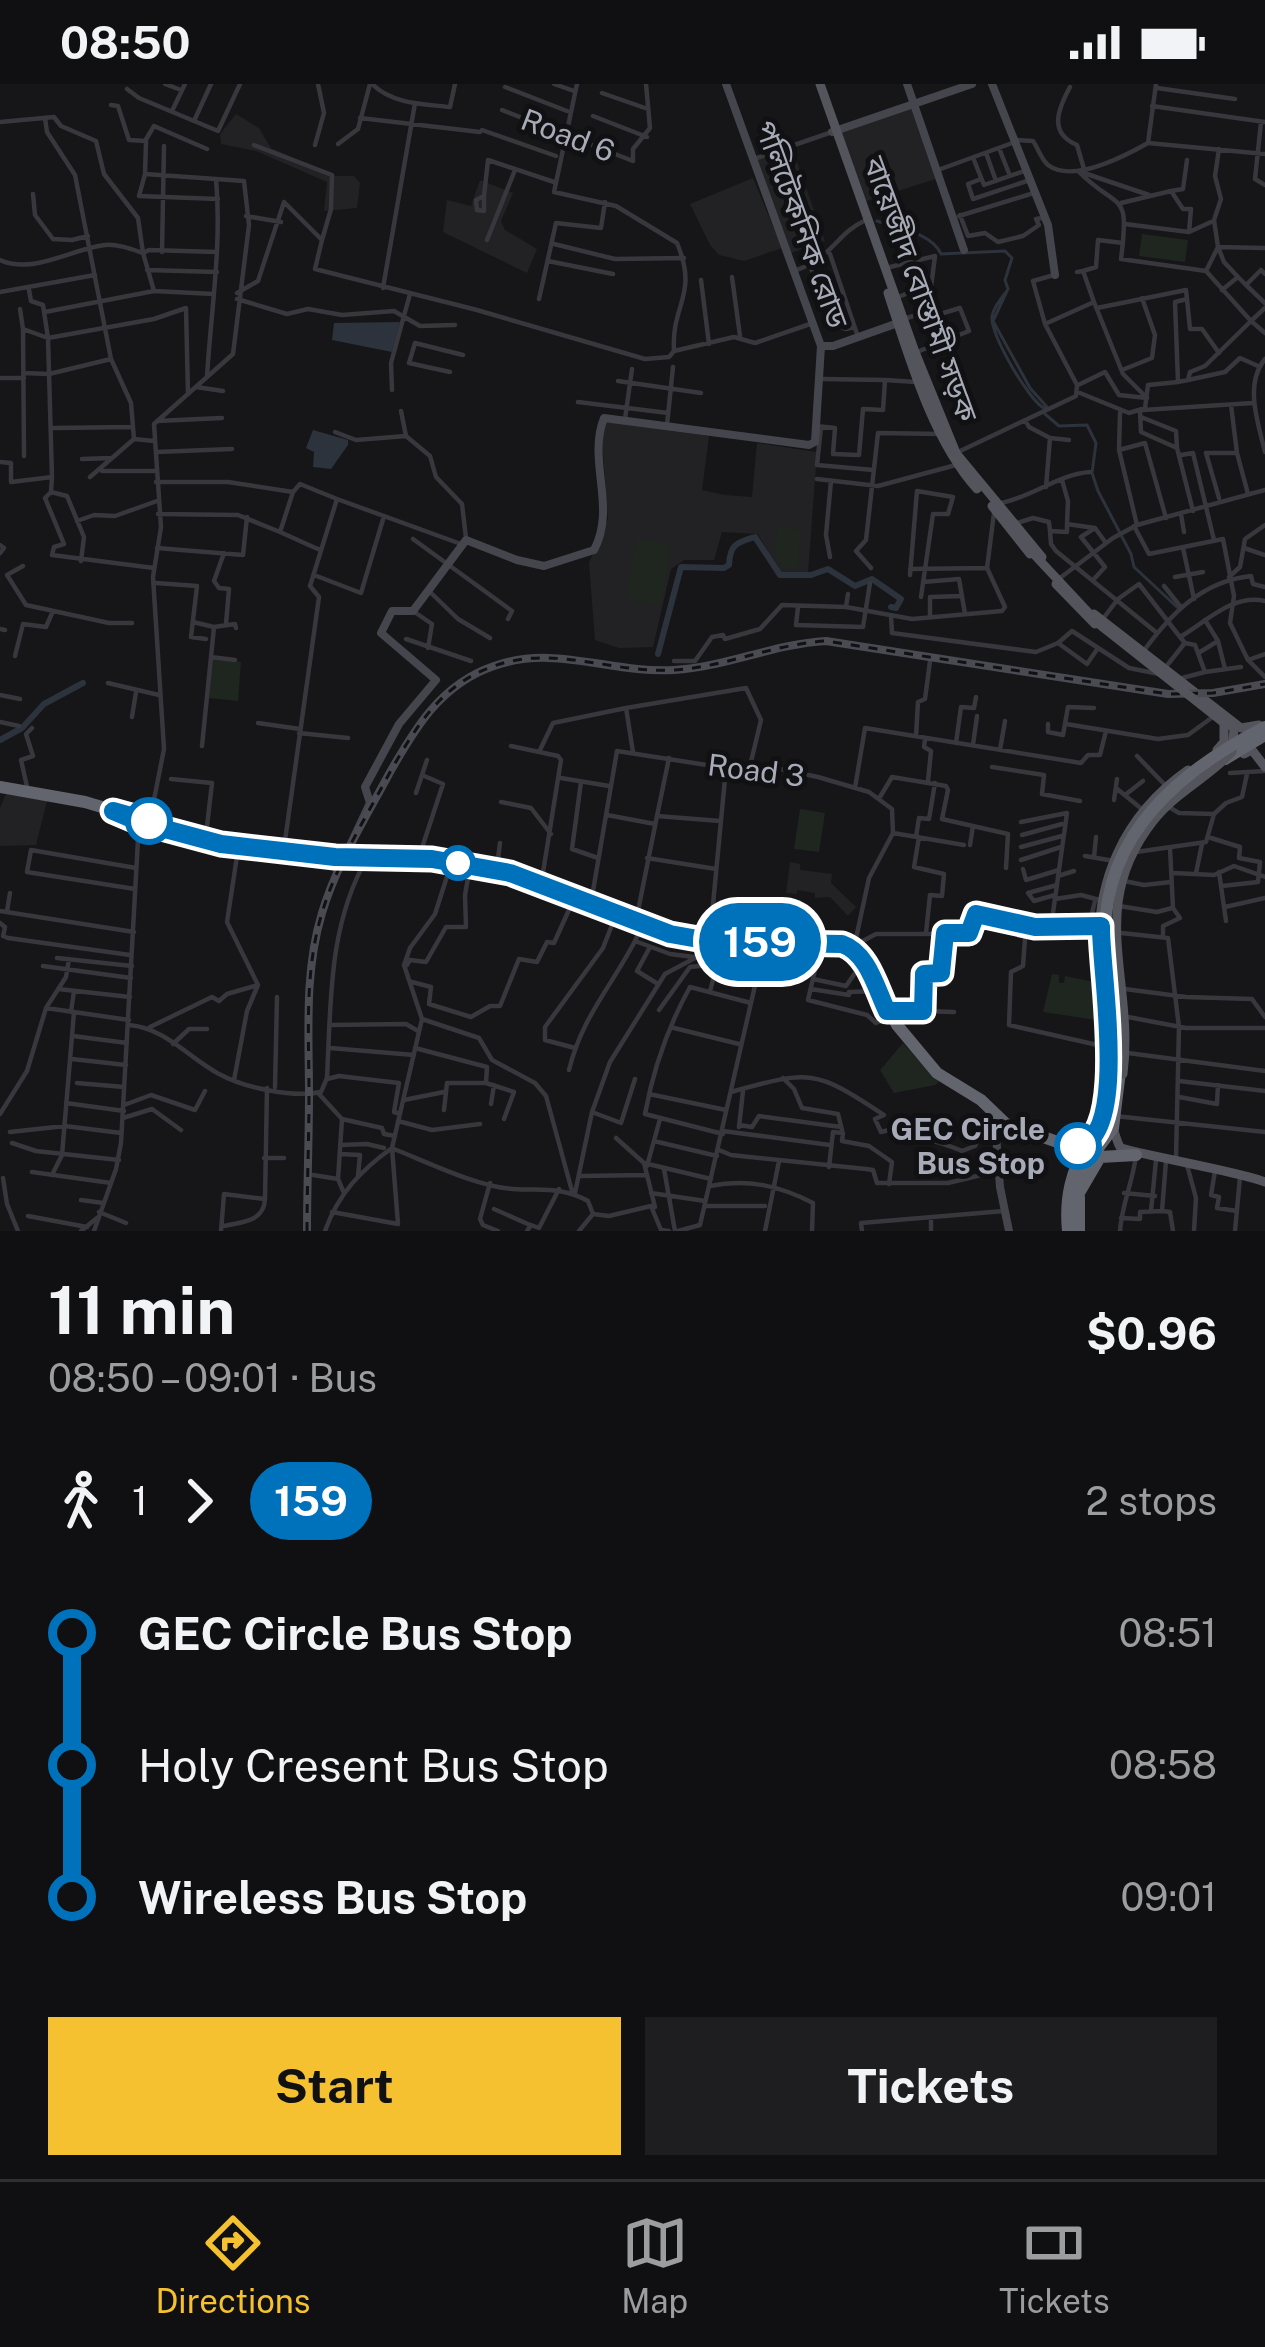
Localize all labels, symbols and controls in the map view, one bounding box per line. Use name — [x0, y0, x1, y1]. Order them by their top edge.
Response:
text: 08:50 — [60, 16, 191, 69]
street label: Road 6 — [516, 101, 620, 169]
street label: পলিটেকনিক রোড — [748, 115, 856, 333]
street label: বায়েজীদ বোস্তামী সড়ক — [856, 151, 986, 427]
street label: Road 3 — [706, 746, 806, 794]
unlabelled marker — [127, 799, 171, 843]
unlabelled marker — [442, 847, 474, 879]
line badge: 159 — [691, 903, 829, 981]
text: 159 — [723, 917, 797, 966]
place label: GEC Circle Bus Stop — [890, 1111, 1045, 1181]
marker: GEC Circle Bus Stop — [1056, 1124, 1100, 1168]
text: 11 min — [48, 1271, 235, 1349]
text: $0.96 — [1086, 1307, 1217, 1360]
text: 08:50 – 09:01 · Bus — [48, 1355, 377, 1401]
icon: walk — [48, 1468, 114, 1534]
icon: forward — [166, 1468, 232, 1534]
text: 159 — [274, 1476, 348, 1525]
text: 1 — [132, 1478, 148, 1524]
text: 2 stops — [1085, 1478, 1217, 1524]
text: GEC Circle Bus Stop — [138, 1607, 573, 1660]
text: 08:51 — [1118, 1610, 1217, 1656]
text: Holy Cresent Bus Stop — [138, 1739, 609, 1792]
text: 08:58 — [1109, 1742, 1217, 1788]
text: Wireless Bus Stop — [138, 1871, 527, 1924]
text: 09:01 — [1120, 1874, 1217, 1920]
button: Start — [48, 2017, 621, 2155]
button: Tickets — [645, 2017, 1217, 2155]
tab: Directions — [155, 2210, 310, 2320]
tab: Map — [621, 2210, 688, 2320]
tab: Tickets — [999, 2210, 1110, 2320]

